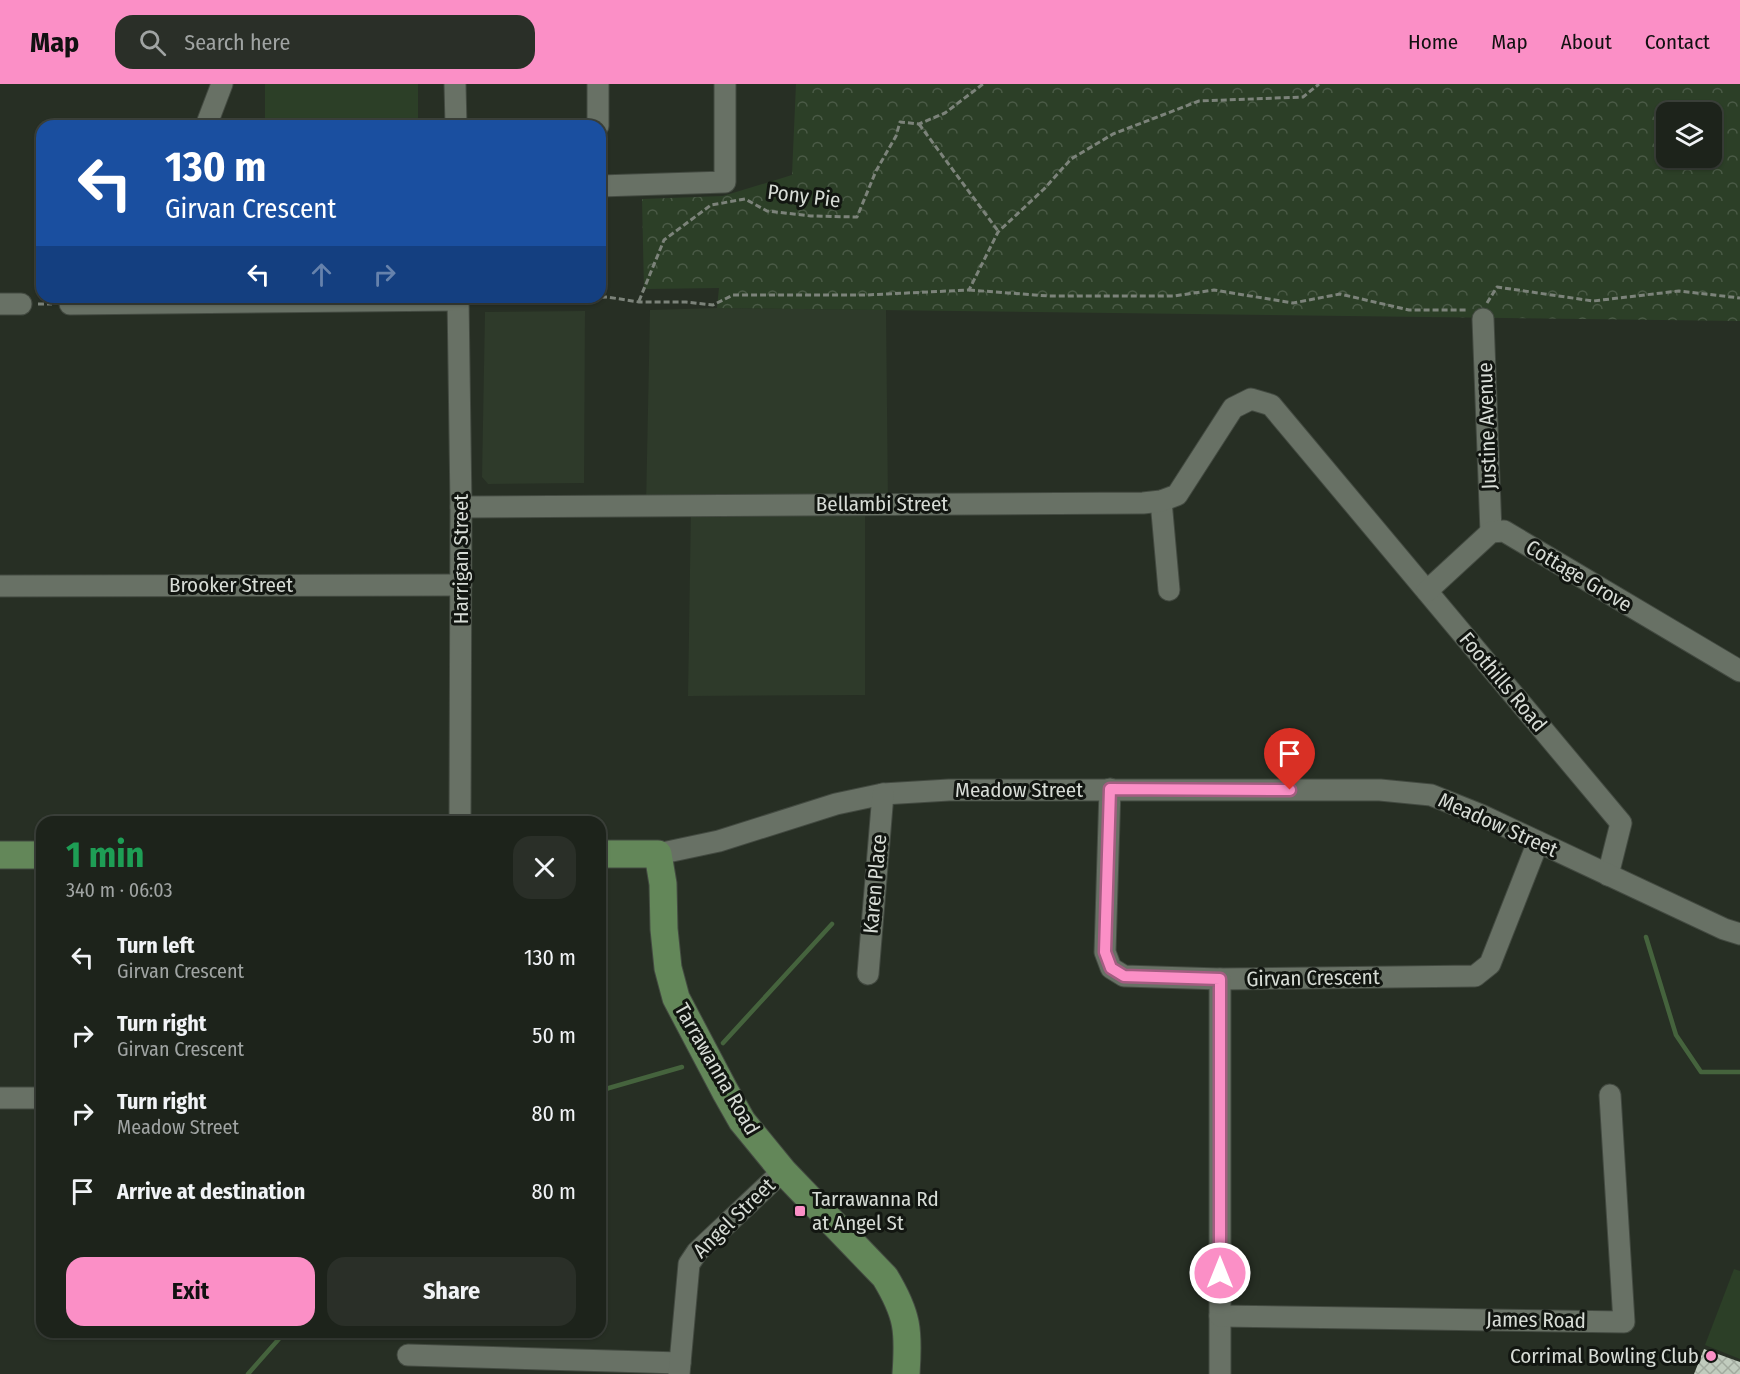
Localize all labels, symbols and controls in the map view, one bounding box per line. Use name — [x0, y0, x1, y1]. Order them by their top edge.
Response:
search box — [115, 15, 535, 69]
text: Map — [30, 26, 79, 59]
icon: search — [136, 26, 169, 59]
text: Search here — [184, 29, 290, 56]
text: Home — [1408, 29, 1458, 55]
text: Map — [1491, 29, 1528, 55]
text: About — [1561, 29, 1612, 55]
text: Contact — [1645, 29, 1710, 55]
map controls — [1656, 102, 1722, 168]
button: layers — [1656, 102, 1722, 168]
text: 130 m — [165, 142, 266, 192]
icon: left — [66, 144, 144, 222]
street label: Pony Pie — [766, 179, 842, 213]
text: Girvan Crescent — [165, 193, 336, 225]
icon: left — [242, 258, 275, 291]
icon: ahead — [305, 258, 338, 291]
icon: right — [368, 258, 401, 291]
street label: Justine Avenue — [1472, 362, 1502, 490]
street label: Bellambi Street — [816, 491, 948, 517]
street label: Harrigan Street — [448, 494, 474, 624]
street label: Cottage Grove — [1521, 534, 1637, 618]
street label: Brooker Street — [169, 572, 293, 598]
street label: Foothills Road — [1454, 627, 1552, 737]
pin — [1264, 728, 1315, 790]
icon: arrive — [1273, 737, 1306, 770]
street label: Meadow Street — [955, 777, 1083, 803]
street label: Meadow Street — [1434, 787, 1562, 863]
text: 1 min — [66, 833, 144, 877]
street label: Karen Place — [858, 833, 892, 935]
button: close — [513, 836, 576, 899]
text: 340 m · 06:03 — [66, 878, 173, 902]
text: Turn left — [117, 932, 195, 959]
icon: left — [66, 941, 99, 974]
text: 130 m — [524, 944, 576, 971]
text: Girvan Crescent — [117, 959, 244, 983]
street label: Girvan Crescent — [1246, 964, 1380, 992]
street label: Tarrawanna Road — [669, 998, 765, 1140]
text: Turn right — [117, 1010, 206, 1037]
icon: right — [66, 1019, 99, 1052]
text: 50 m — [532, 1022, 576, 1049]
text: Girvan Crescent — [117, 1037, 244, 1061]
text: Turn right — [117, 1088, 206, 1115]
icon: right — [66, 1097, 99, 1130]
text: 80 m — [531, 1100, 576, 1127]
text: Meadow Street — [117, 1115, 239, 1139]
street label: Angel Street — [688, 1172, 781, 1264]
icon: arrive — [66, 1175, 99, 1208]
text: Arrive at destination — [117, 1178, 305, 1205]
text: 80 m — [531, 1178, 576, 1205]
place label: Tarrawanna Rd at Angel St — [812, 1186, 939, 1236]
marker: Tarrawanna Rd at Angel St — [793, 1204, 807, 1218]
position arrow — [1188, 1241, 1252, 1305]
button: Exit — [66, 1257, 315, 1326]
button: Share — [327, 1257, 576, 1326]
street label: James Road — [1486, 1306, 1586, 1334]
place label: Corrimal Bowling Club — [1510, 1343, 1699, 1369]
marker: Corrimal Bowling Club — [1704, 1349, 1718, 1363]

